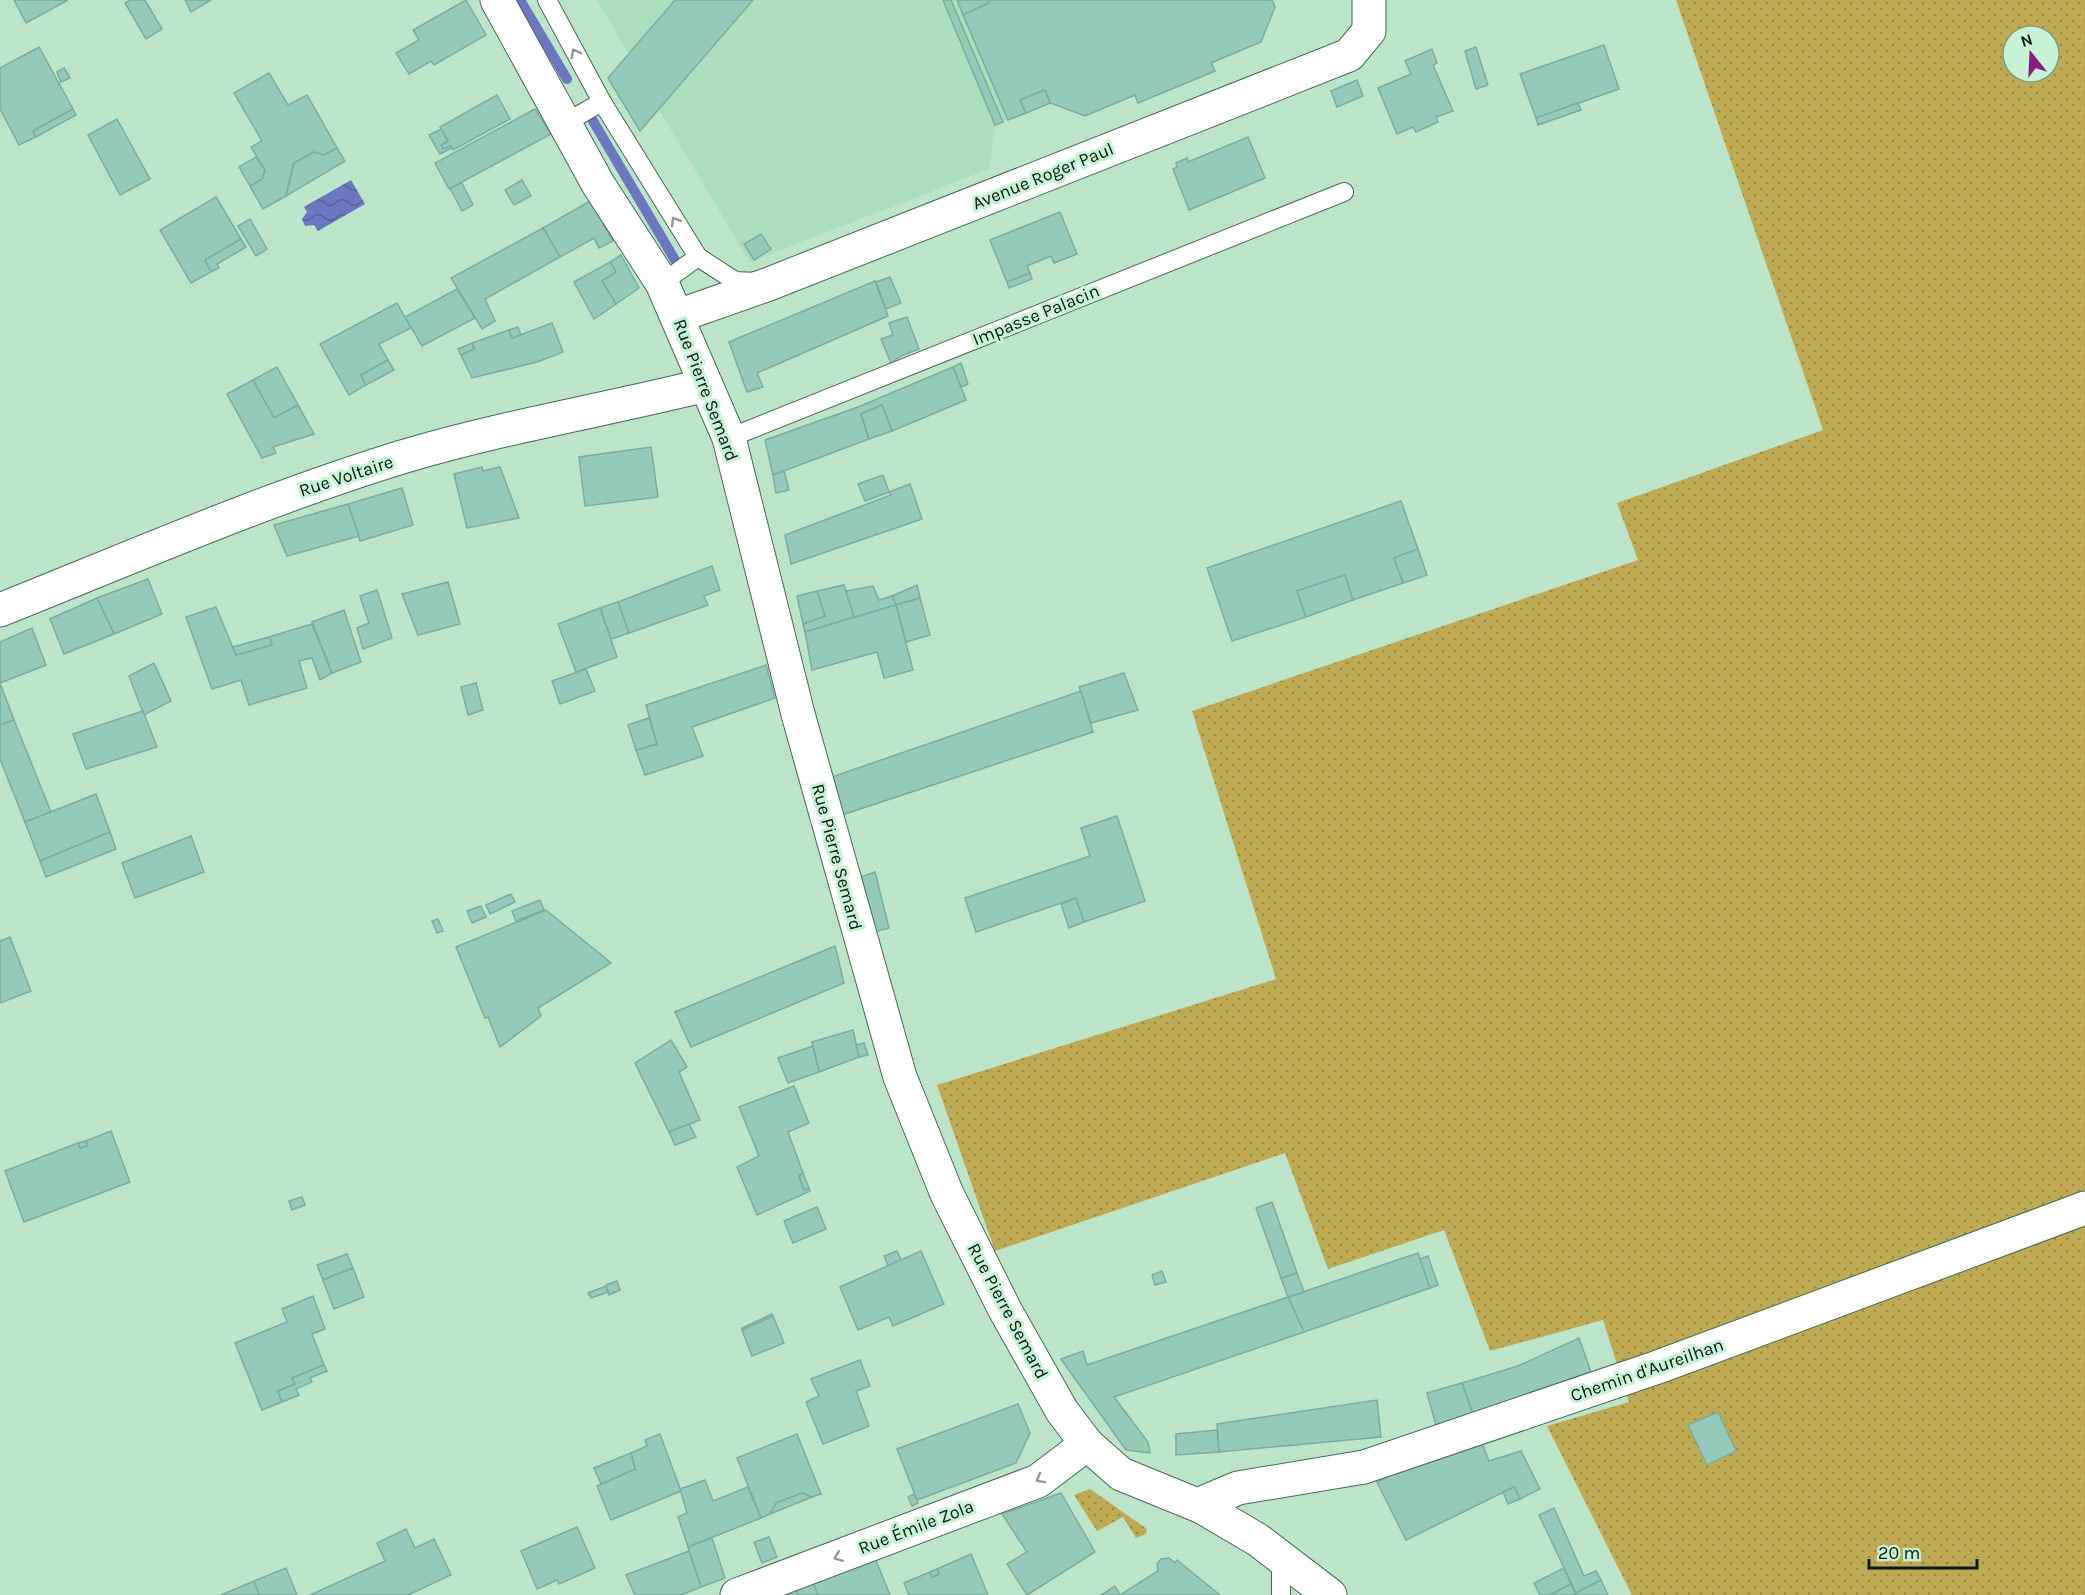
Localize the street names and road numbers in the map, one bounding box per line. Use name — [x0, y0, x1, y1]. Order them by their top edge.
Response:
street label: Avenue Roger Paul — [969, 138, 1117, 214]
street label: Impasse Palacin — [969, 279, 1103, 351]
street label: Rue Pierre Semard — [669, 316, 743, 464]
street label: Rue Voltaire — [296, 450, 396, 502]
street label: Rue Pierre Semard — [807, 781, 867, 933]
street label: Rue Pierre Semard — [963, 1239, 1053, 1383]
street label: Chemin d'Aureilhan — [1567, 1333, 1727, 1407]
street label: Rue Émile Zola — [855, 1494, 977, 1559]

